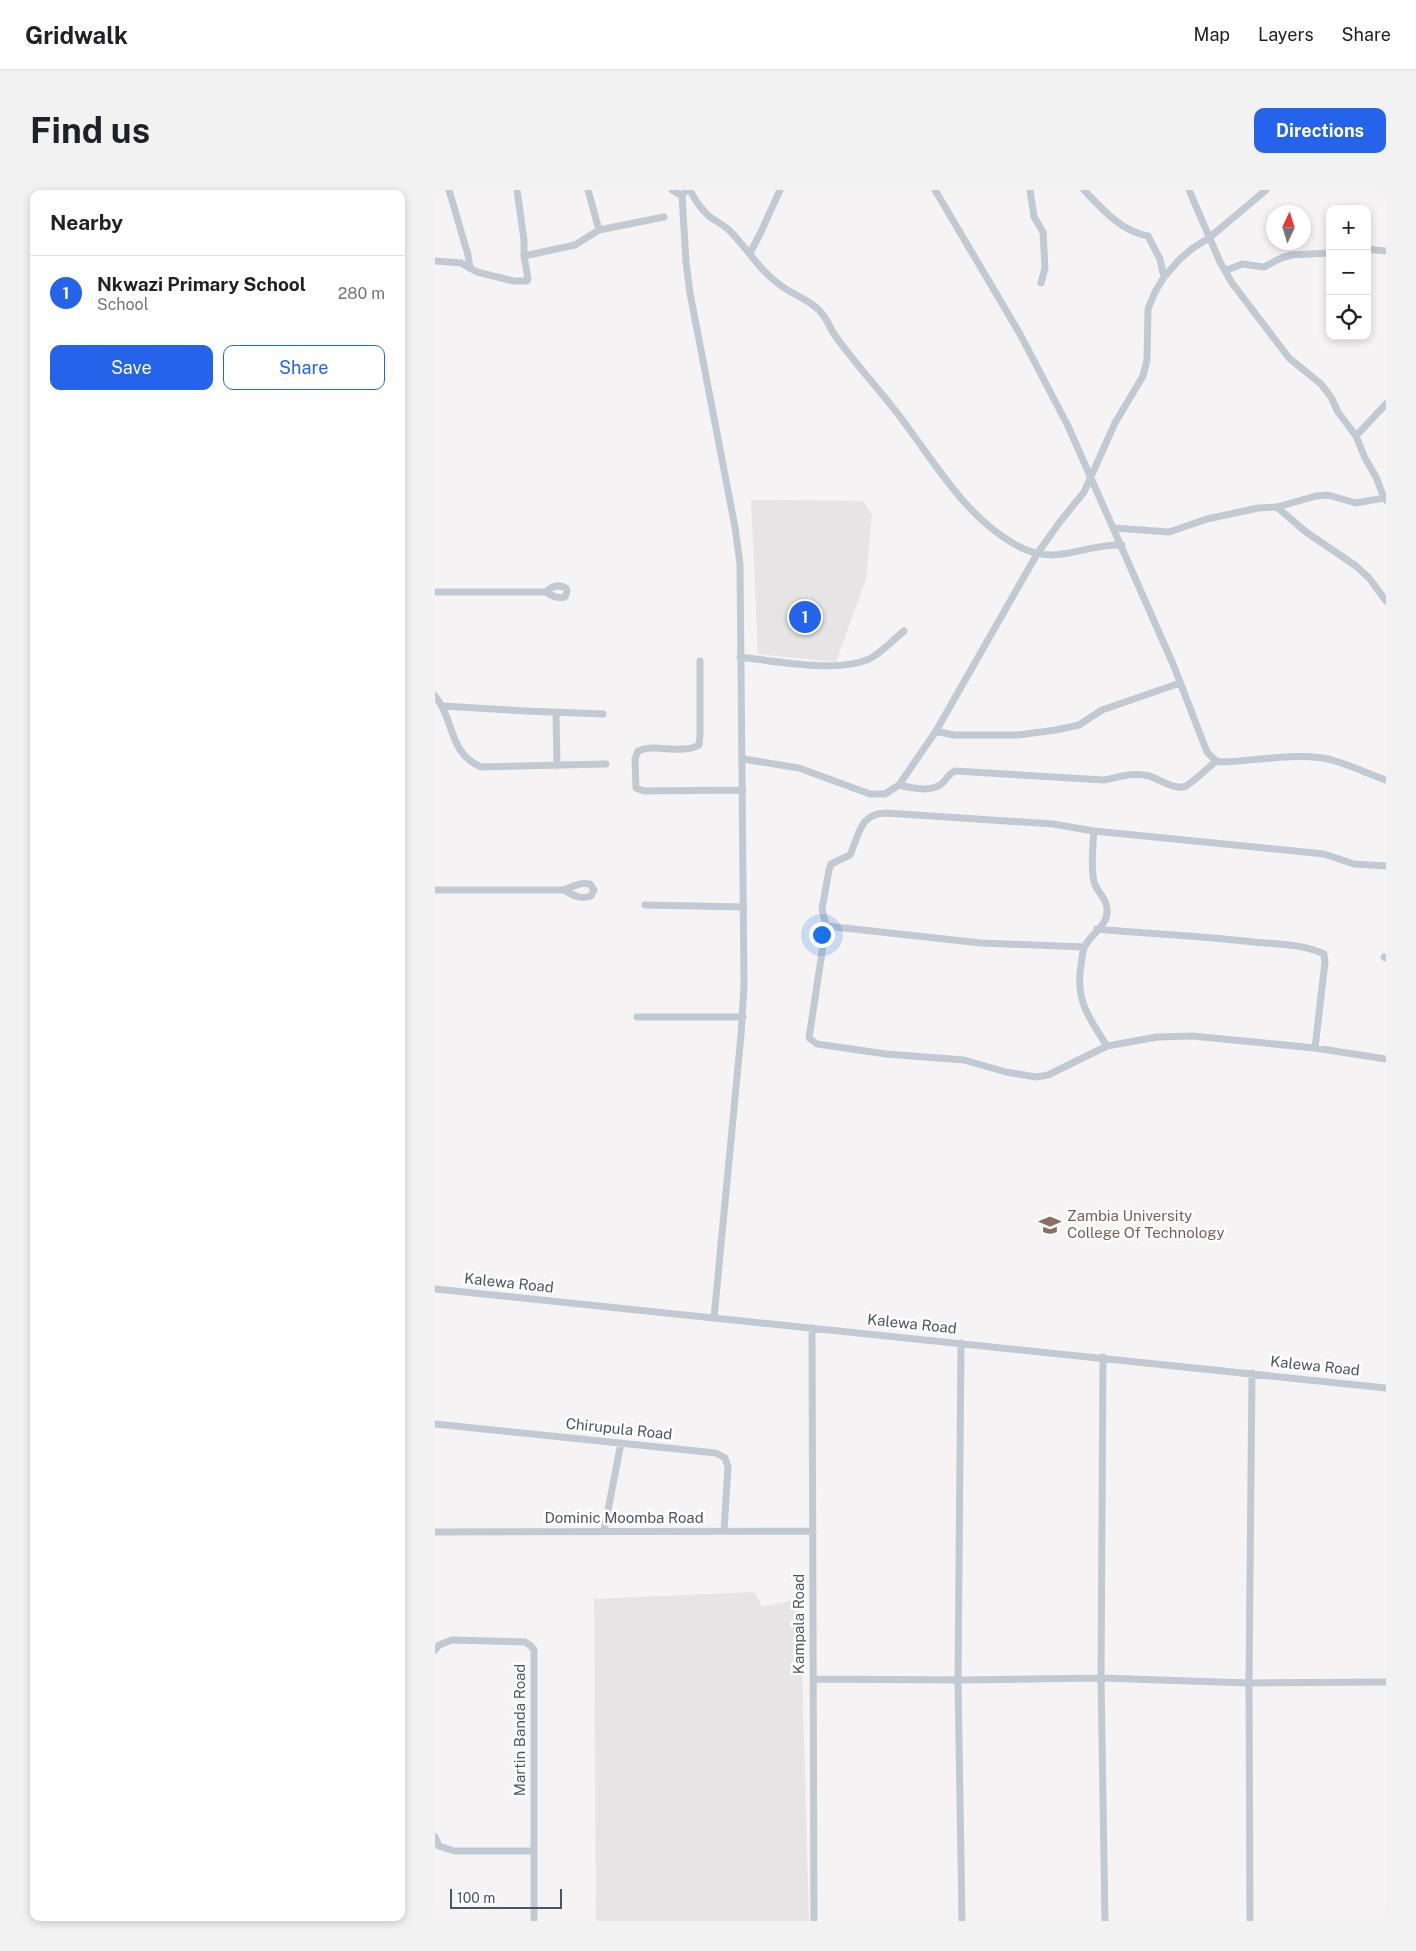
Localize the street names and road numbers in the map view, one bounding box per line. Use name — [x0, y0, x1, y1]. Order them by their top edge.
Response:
street label: Kalewa Road — [463, 1269, 555, 1296]
street label: Kalewa Road — [866, 1310, 958, 1337]
street label: Kalewa Road — [1269, 1352, 1361, 1379]
street label: Chirupula Road — [565, 1414, 673, 1443]
street label: Dominic Moomba Road — [544, 1509, 704, 1526]
street label: Kampala Road — [790, 1574, 807, 1674]
street label: Martin Banda Road — [511, 1664, 528, 1796]

